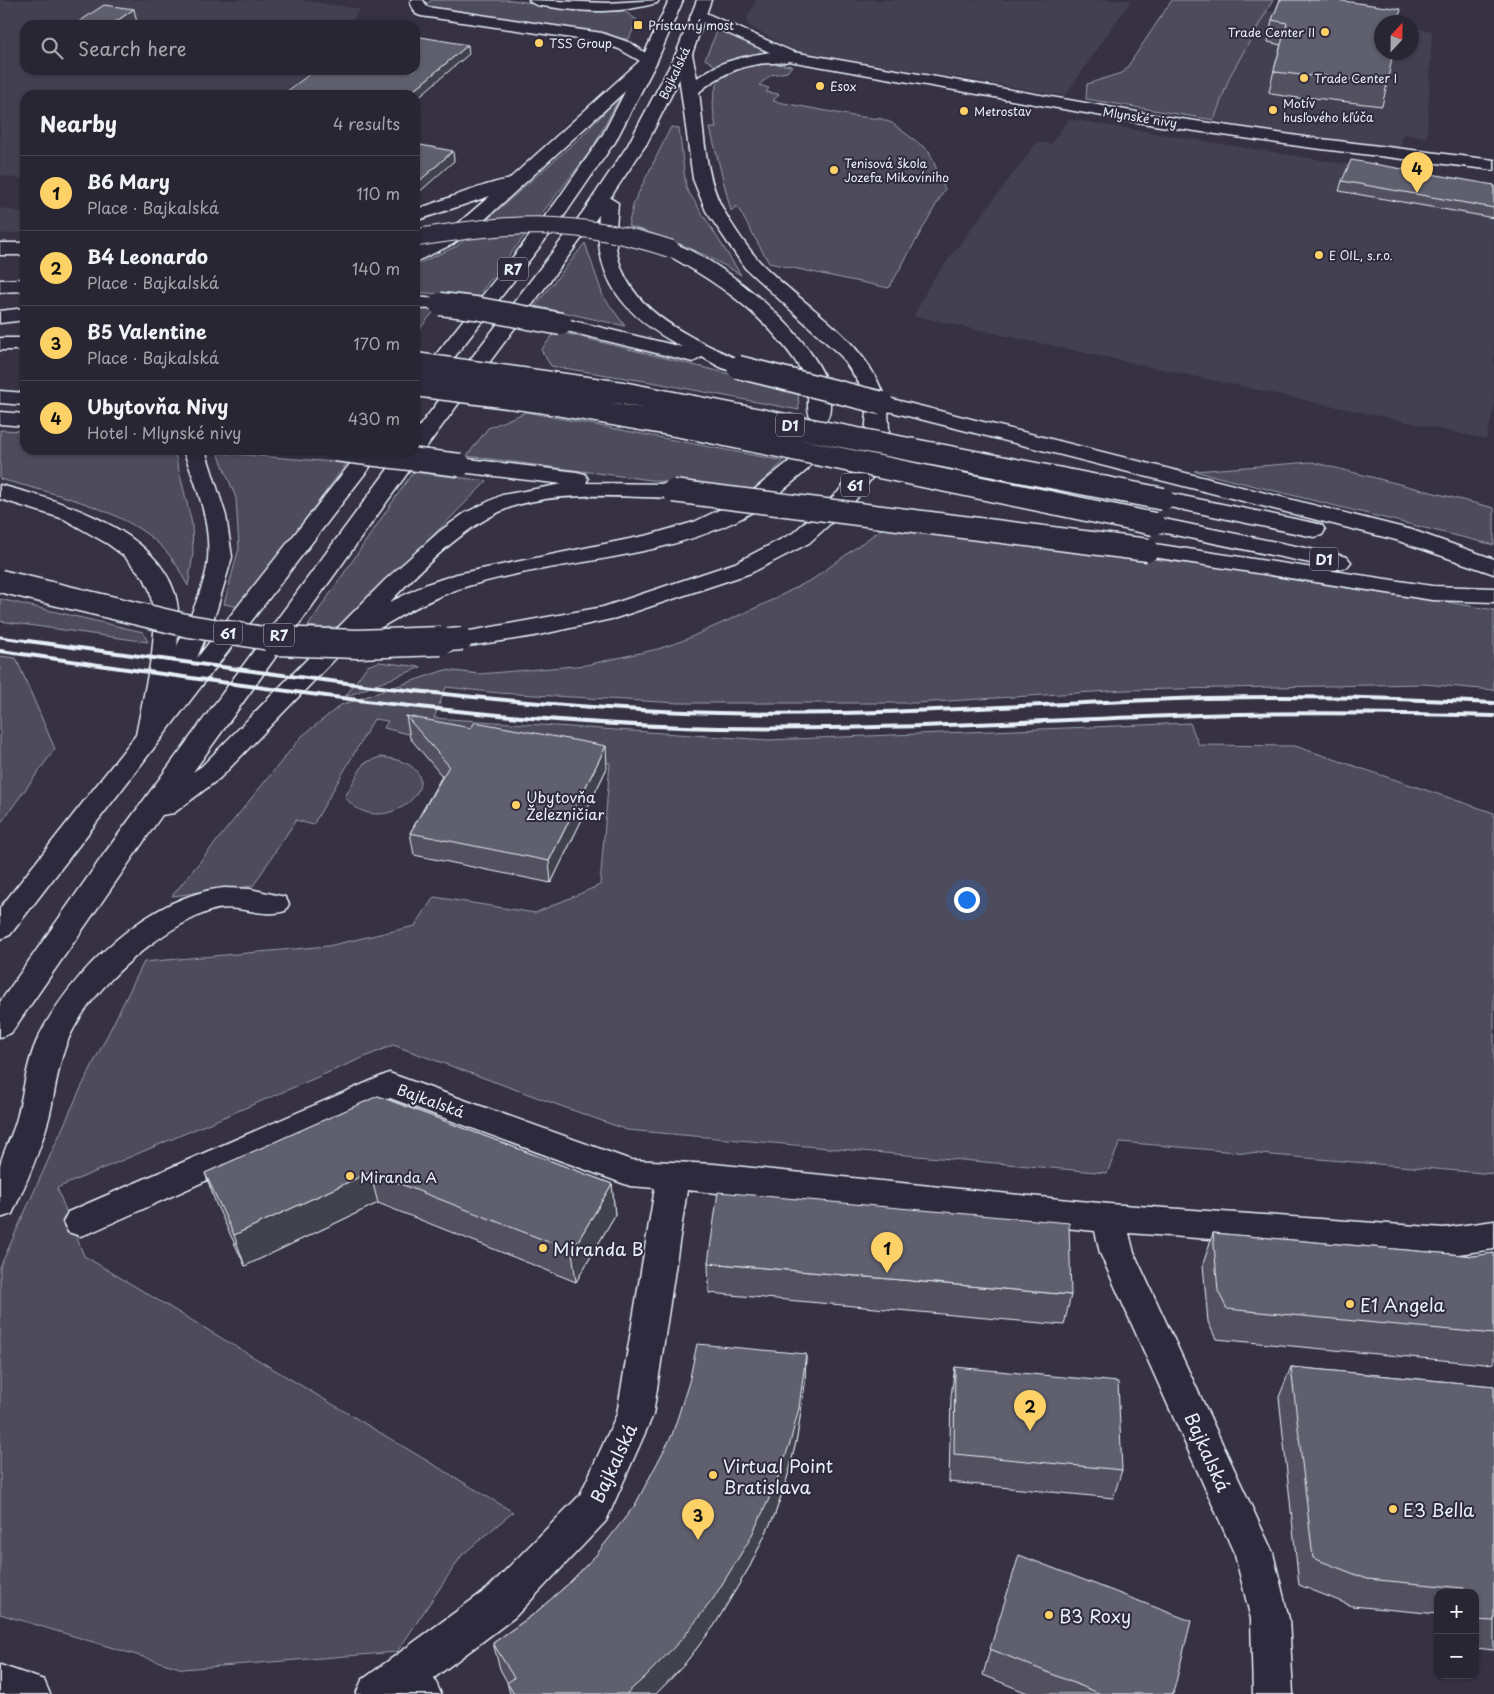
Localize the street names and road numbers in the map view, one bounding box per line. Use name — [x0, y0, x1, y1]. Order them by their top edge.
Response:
street label: Bajkalská — [654, 43, 694, 102]
street label: Mlynské nivy — [1102, 102, 1178, 132]
road number: R7 — [498, 258, 528, 280]
road number: D1 — [776, 414, 804, 436]
road number: 61 — [841, 474, 869, 496]
road number: D1 — [1310, 548, 1338, 570]
road number: 61 — [214, 622, 242, 644]
road number: R7 — [264, 624, 294, 646]
street label: Bajkalská — [394, 1077, 469, 1123]
street label: Bajkalská — [1179, 1408, 1238, 1497]
street label: Bajkalská — [583, 1418, 643, 1507]

